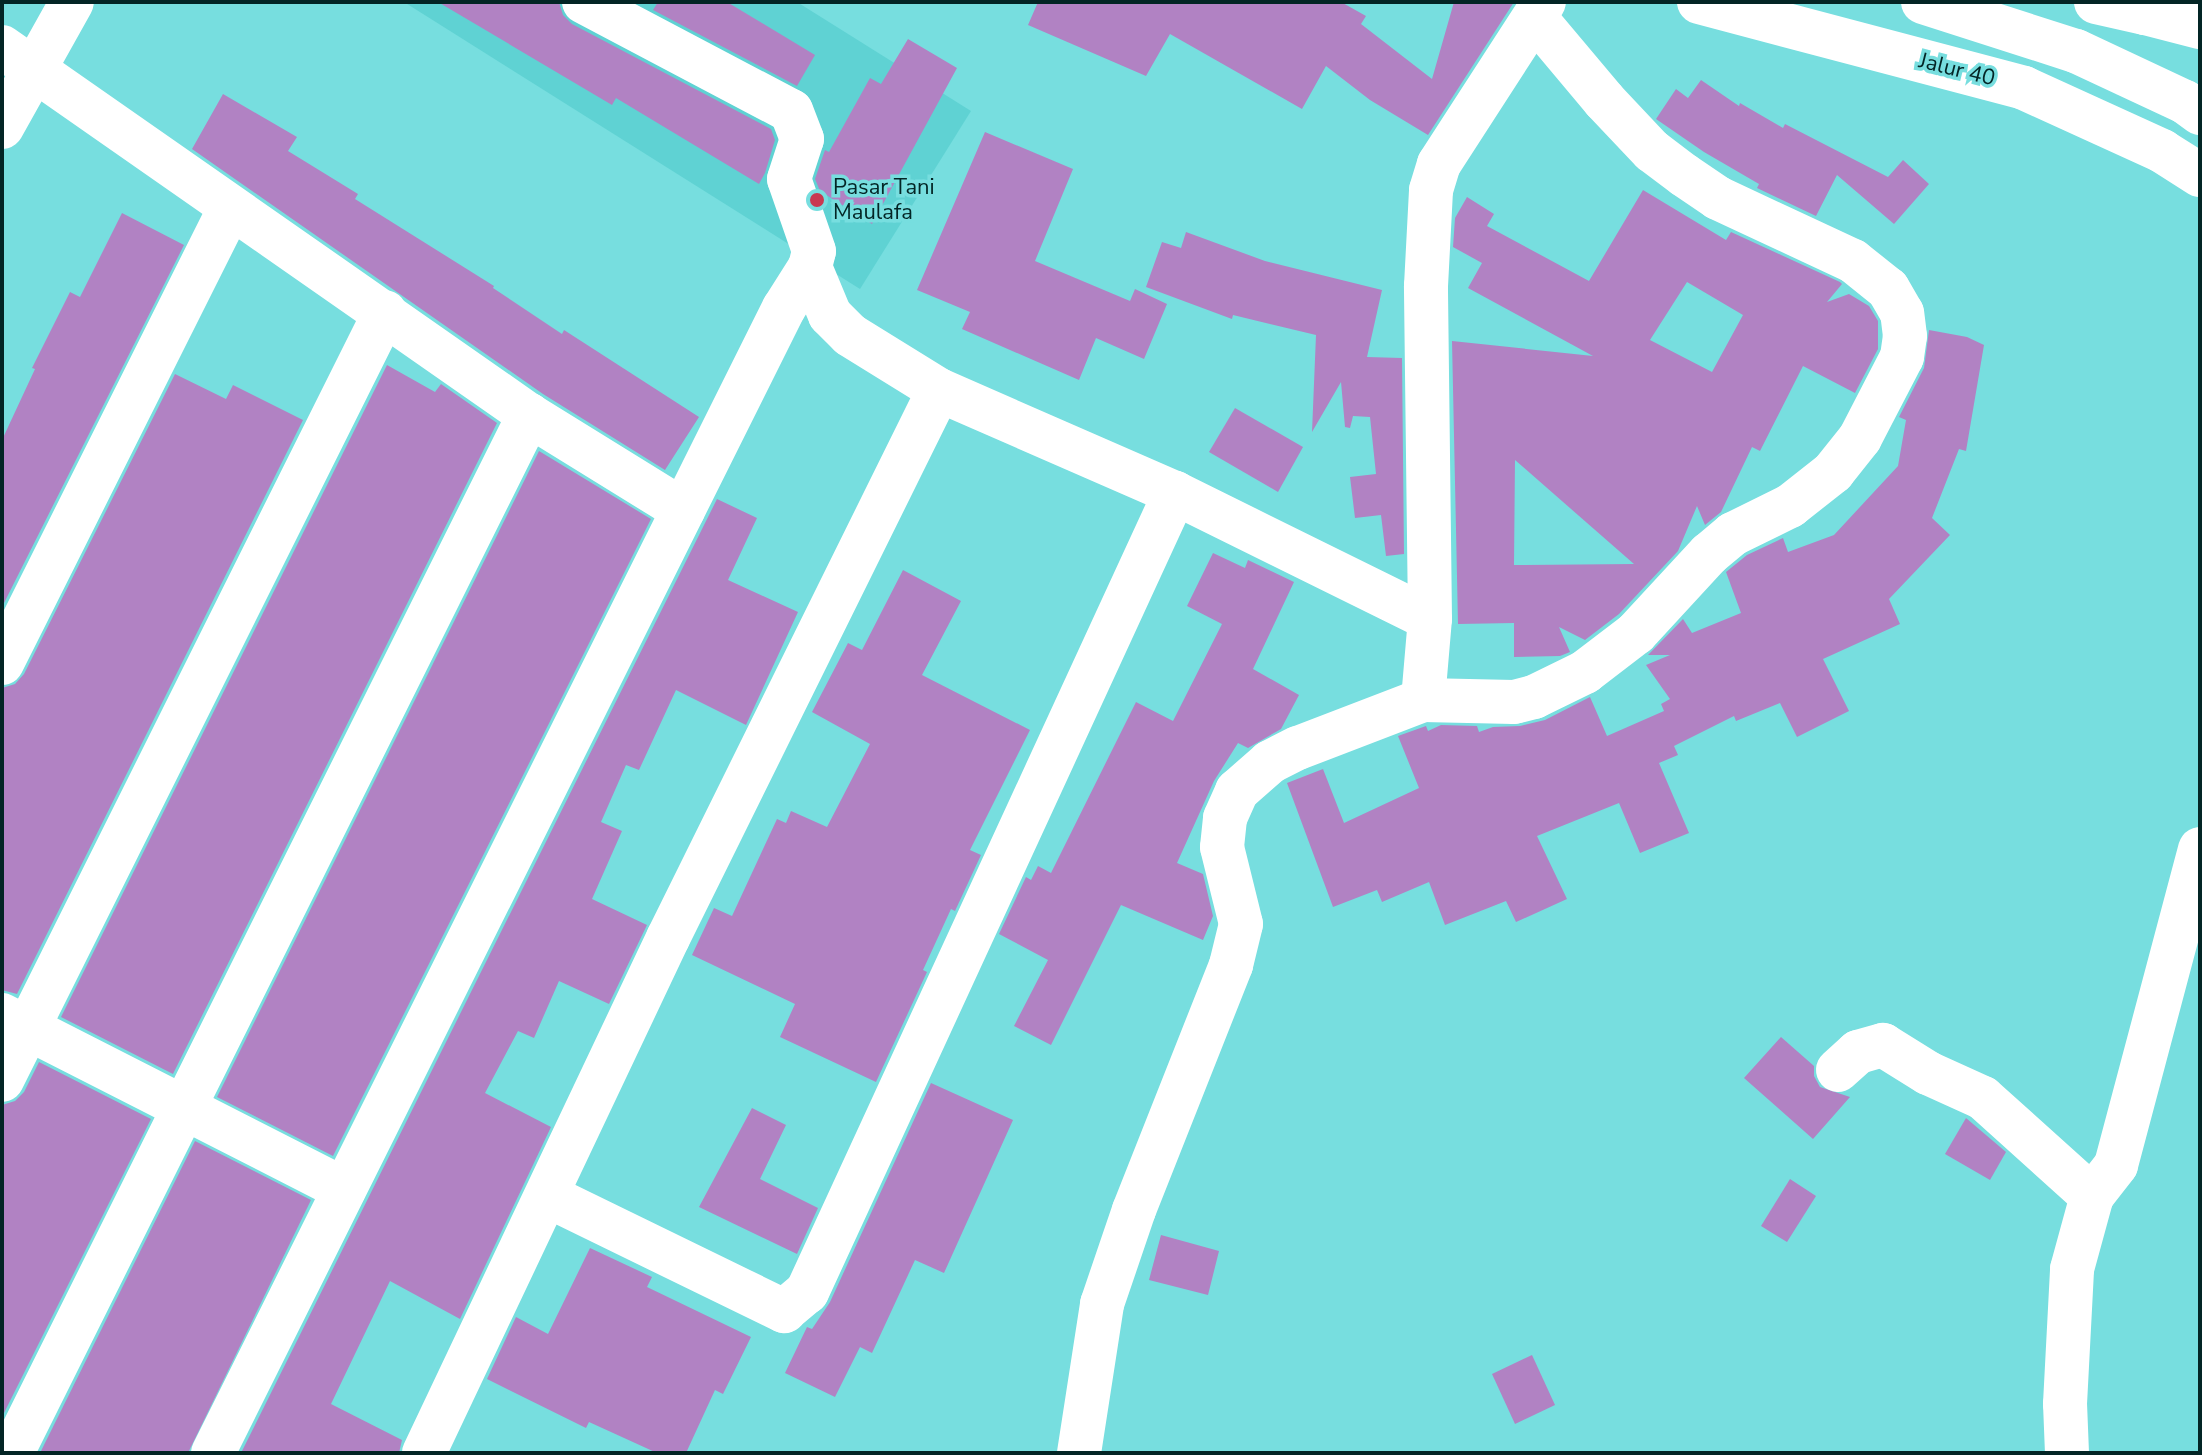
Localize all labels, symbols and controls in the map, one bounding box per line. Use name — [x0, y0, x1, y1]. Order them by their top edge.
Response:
street label: Jalur 40 — [1916, 48, 1998, 92]
place label: Pasar Tani Maulafa — [833, 174, 935, 226]
marker: Pasar Tani Maulafa — [808, 191, 826, 209]

